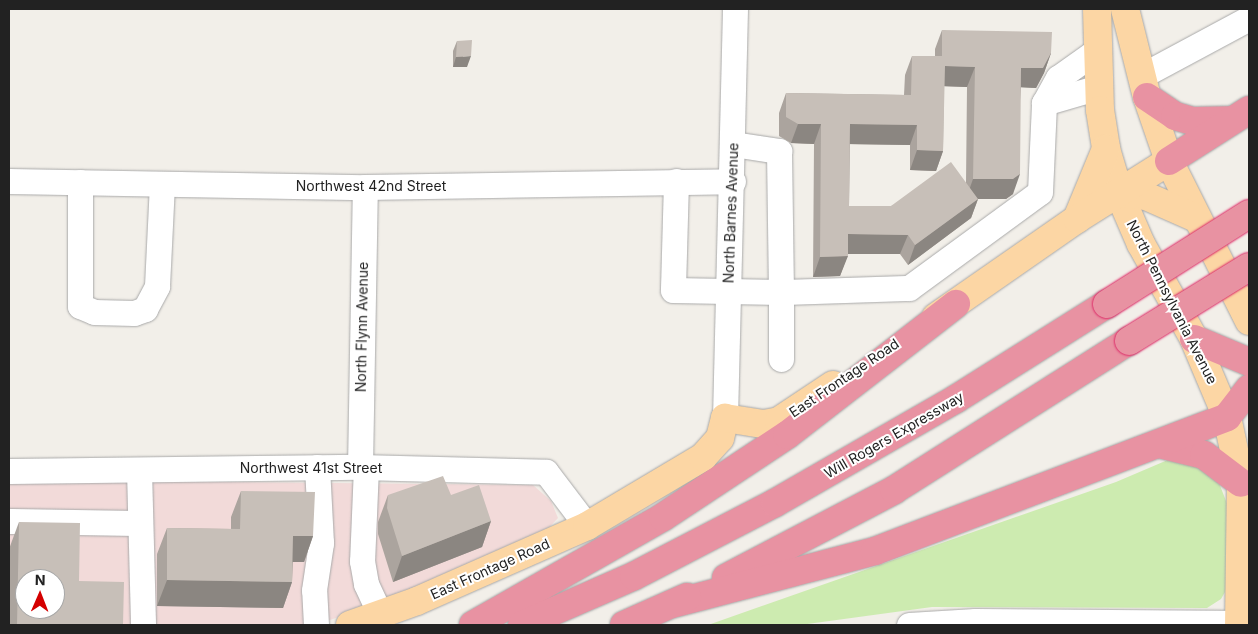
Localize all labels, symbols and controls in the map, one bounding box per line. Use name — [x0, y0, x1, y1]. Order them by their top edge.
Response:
street label: North Barnes Avenue — [720, 142, 742, 284]
street label: Northwest 42nd Street — [296, 178, 446, 194]
street label: North Pennsylvania Avenue — [1123, 217, 1221, 387]
street label: North Flynn Avenue — [352, 262, 372, 392]
street label: East Frontage Road — [786, 335, 902, 421]
street label: Will Rogers Expressway — [821, 388, 967, 482]
street label: Northwest 41st Street — [240, 460, 382, 476]
street label: East Frontage Road — [428, 535, 552, 603]
north arrow — [15, 569, 65, 619]
text: N — [35, 571, 46, 588]

